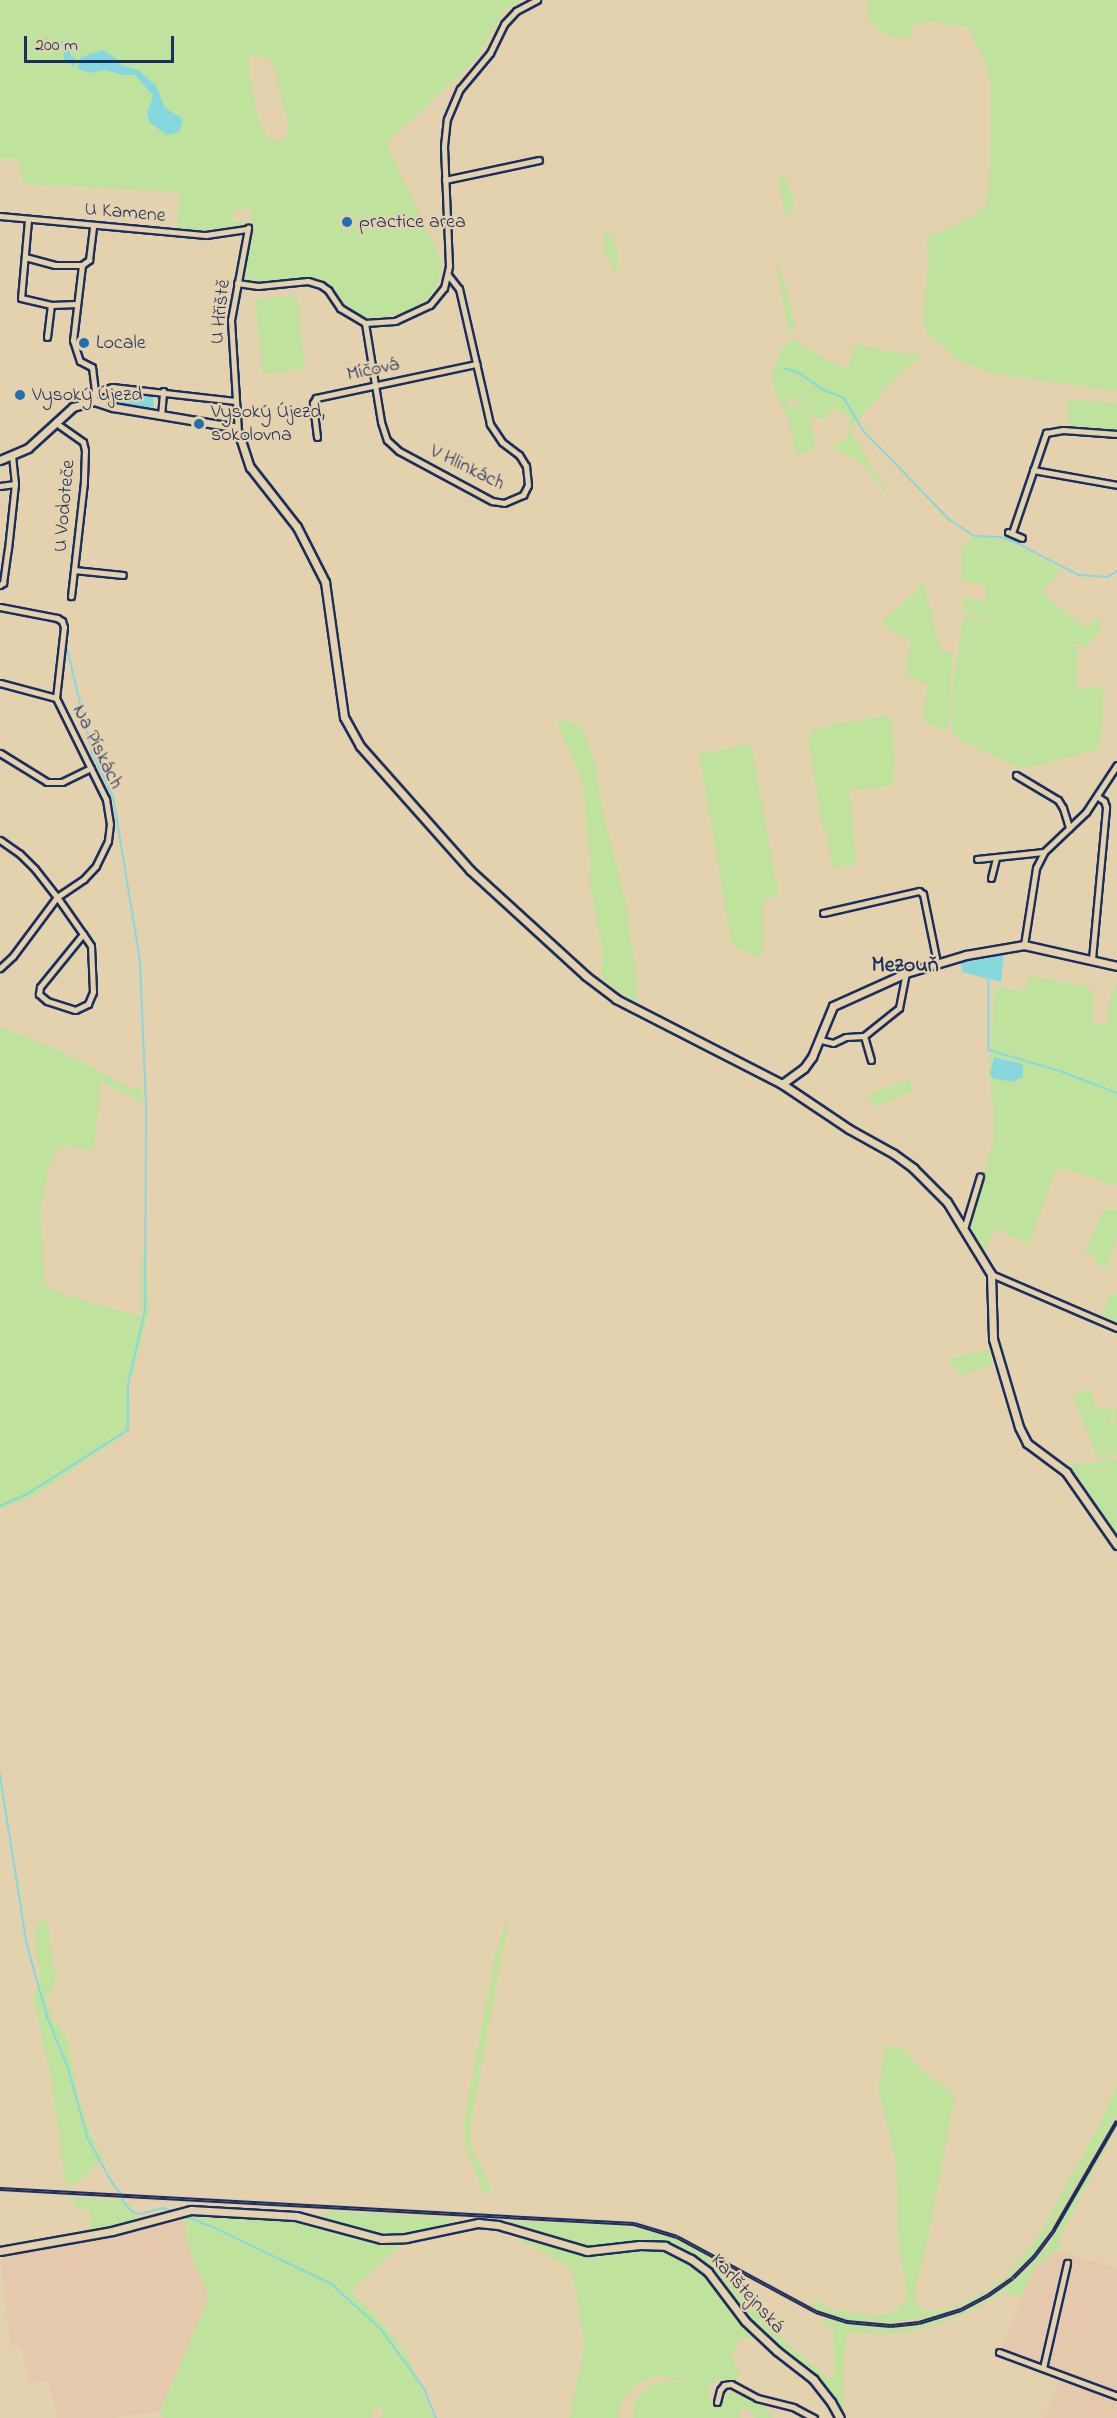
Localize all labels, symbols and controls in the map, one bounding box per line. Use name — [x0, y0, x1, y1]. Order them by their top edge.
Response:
scale bar — [27, 24, 177, 62]
text: 200 m — [35, 33, 78, 59]
street label: U Kamene — [83, 197, 167, 229]
place label: practice area — [359, 210, 466, 234]
marker: practice area — [340, 215, 354, 229]
street label: U Hřiště — [206, 278, 236, 346]
place label: Locale — [96, 331, 146, 355]
marker: Locale — [77, 336, 91, 350]
street label: Míčová — [345, 353, 401, 387]
place label: Vysoký Újezd — [32, 383, 143, 407]
marker: Vysoký Újezd — [13, 388, 27, 402]
place label: Vysoký Újezd, sokolovna — [211, 400, 325, 447]
marker: Vysoký Újezd, sokolovna — [192, 417, 206, 431]
street label: V Hlinkách — [426, 440, 508, 496]
street label: U Vodoteče — [49, 459, 81, 553]
street label: Na Pískách — [66, 701, 128, 793]
district label: Mezouň — [871, 954, 939, 980]
street label: Karlštejnská — [705, 2249, 789, 2339]

